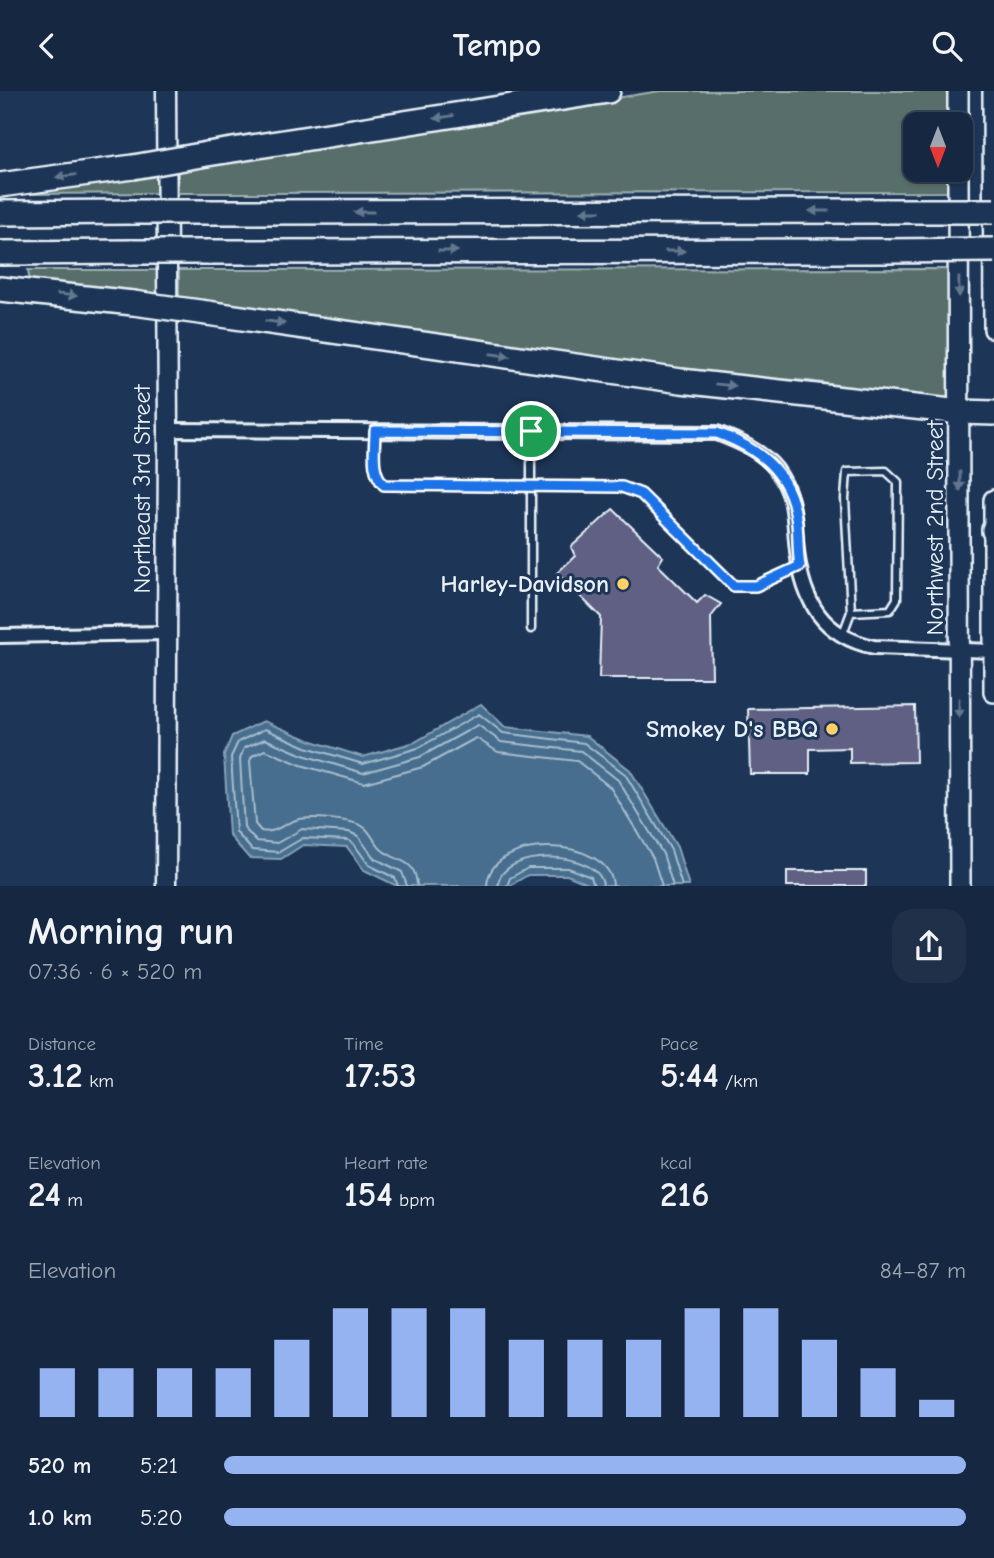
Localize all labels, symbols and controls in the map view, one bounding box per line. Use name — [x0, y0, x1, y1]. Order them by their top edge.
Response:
icon: back — [28, 27, 66, 65]
text: Tempo — [453, 27, 541, 64]
icon: search — [928, 27, 966, 65]
one-way arrow — [433, 112, 455, 123]
north arrow — [903, 112, 973, 182]
map controls — [903, 112, 973, 182]
one-way arrow — [55, 171, 77, 182]
one-way arrow — [580, 205, 602, 217]
one-way arrow — [807, 205, 829, 217]
one-way arrow — [352, 206, 374, 218]
one-way arrow — [437, 245, 459, 257]
one-way arrow — [665, 245, 687, 257]
one-way arrow — [954, 276, 965, 298]
one-way arrow — [56, 290, 78, 301]
one-way arrow — [264, 317, 286, 328]
one-way arrow — [489, 350, 511, 361]
one-way arrow — [715, 380, 737, 391]
street label: Northeast 3rd Street — [128, 383, 156, 593]
pin — [501, 401, 561, 461]
icon: arrive — [512, 412, 550, 450]
street label: Northwest 2nd Street — [921, 419, 949, 636]
one-way arrow — [954, 470, 966, 492]
place label: Harley-Davidson — [440, 570, 609, 598]
marker: Harley-Davidson — [615, 576, 631, 592]
one-way arrow — [953, 697, 965, 719]
place label: Smokey D's BBQ — [646, 715, 818, 743]
marker: Smokey D's BBQ — [824, 721, 840, 737]
button: share — [892, 909, 966, 983]
text: Morning run — [28, 910, 234, 954]
text: 07:36 · 6 × 520 m — [28, 958, 202, 985]
text: Distance — [28, 1033, 96, 1055]
text: Time — [344, 1033, 383, 1055]
text: Pace — [660, 1033, 698, 1055]
text: 3.12 — [28, 1055, 83, 1096]
text: 17:53 — [344, 1055, 417, 1096]
text: 5:44 — [660, 1055, 719, 1096]
text: km — [83, 1070, 114, 1092]
text: /km — [719, 1070, 758, 1092]
text: Elevation — [28, 1152, 101, 1174]
text: Heart rate — [344, 1152, 428, 1174]
text: kcal — [660, 1152, 692, 1174]
text: 24 — [28, 1174, 61, 1215]
text: 154 — [344, 1174, 393, 1215]
text: 216 — [660, 1174, 710, 1215]
text: m — [61, 1189, 83, 1211]
text: bpm — [393, 1189, 435, 1211]
text: Elevation — [28, 1257, 116, 1284]
text: 84–87 m — [880, 1257, 966, 1284]
text: 520 m — [28, 1452, 91, 1479]
text: 5:21 — [140, 1452, 178, 1479]
text: 1.0 km — [28, 1504, 92, 1531]
text: 5:20 — [140, 1504, 183, 1531]

